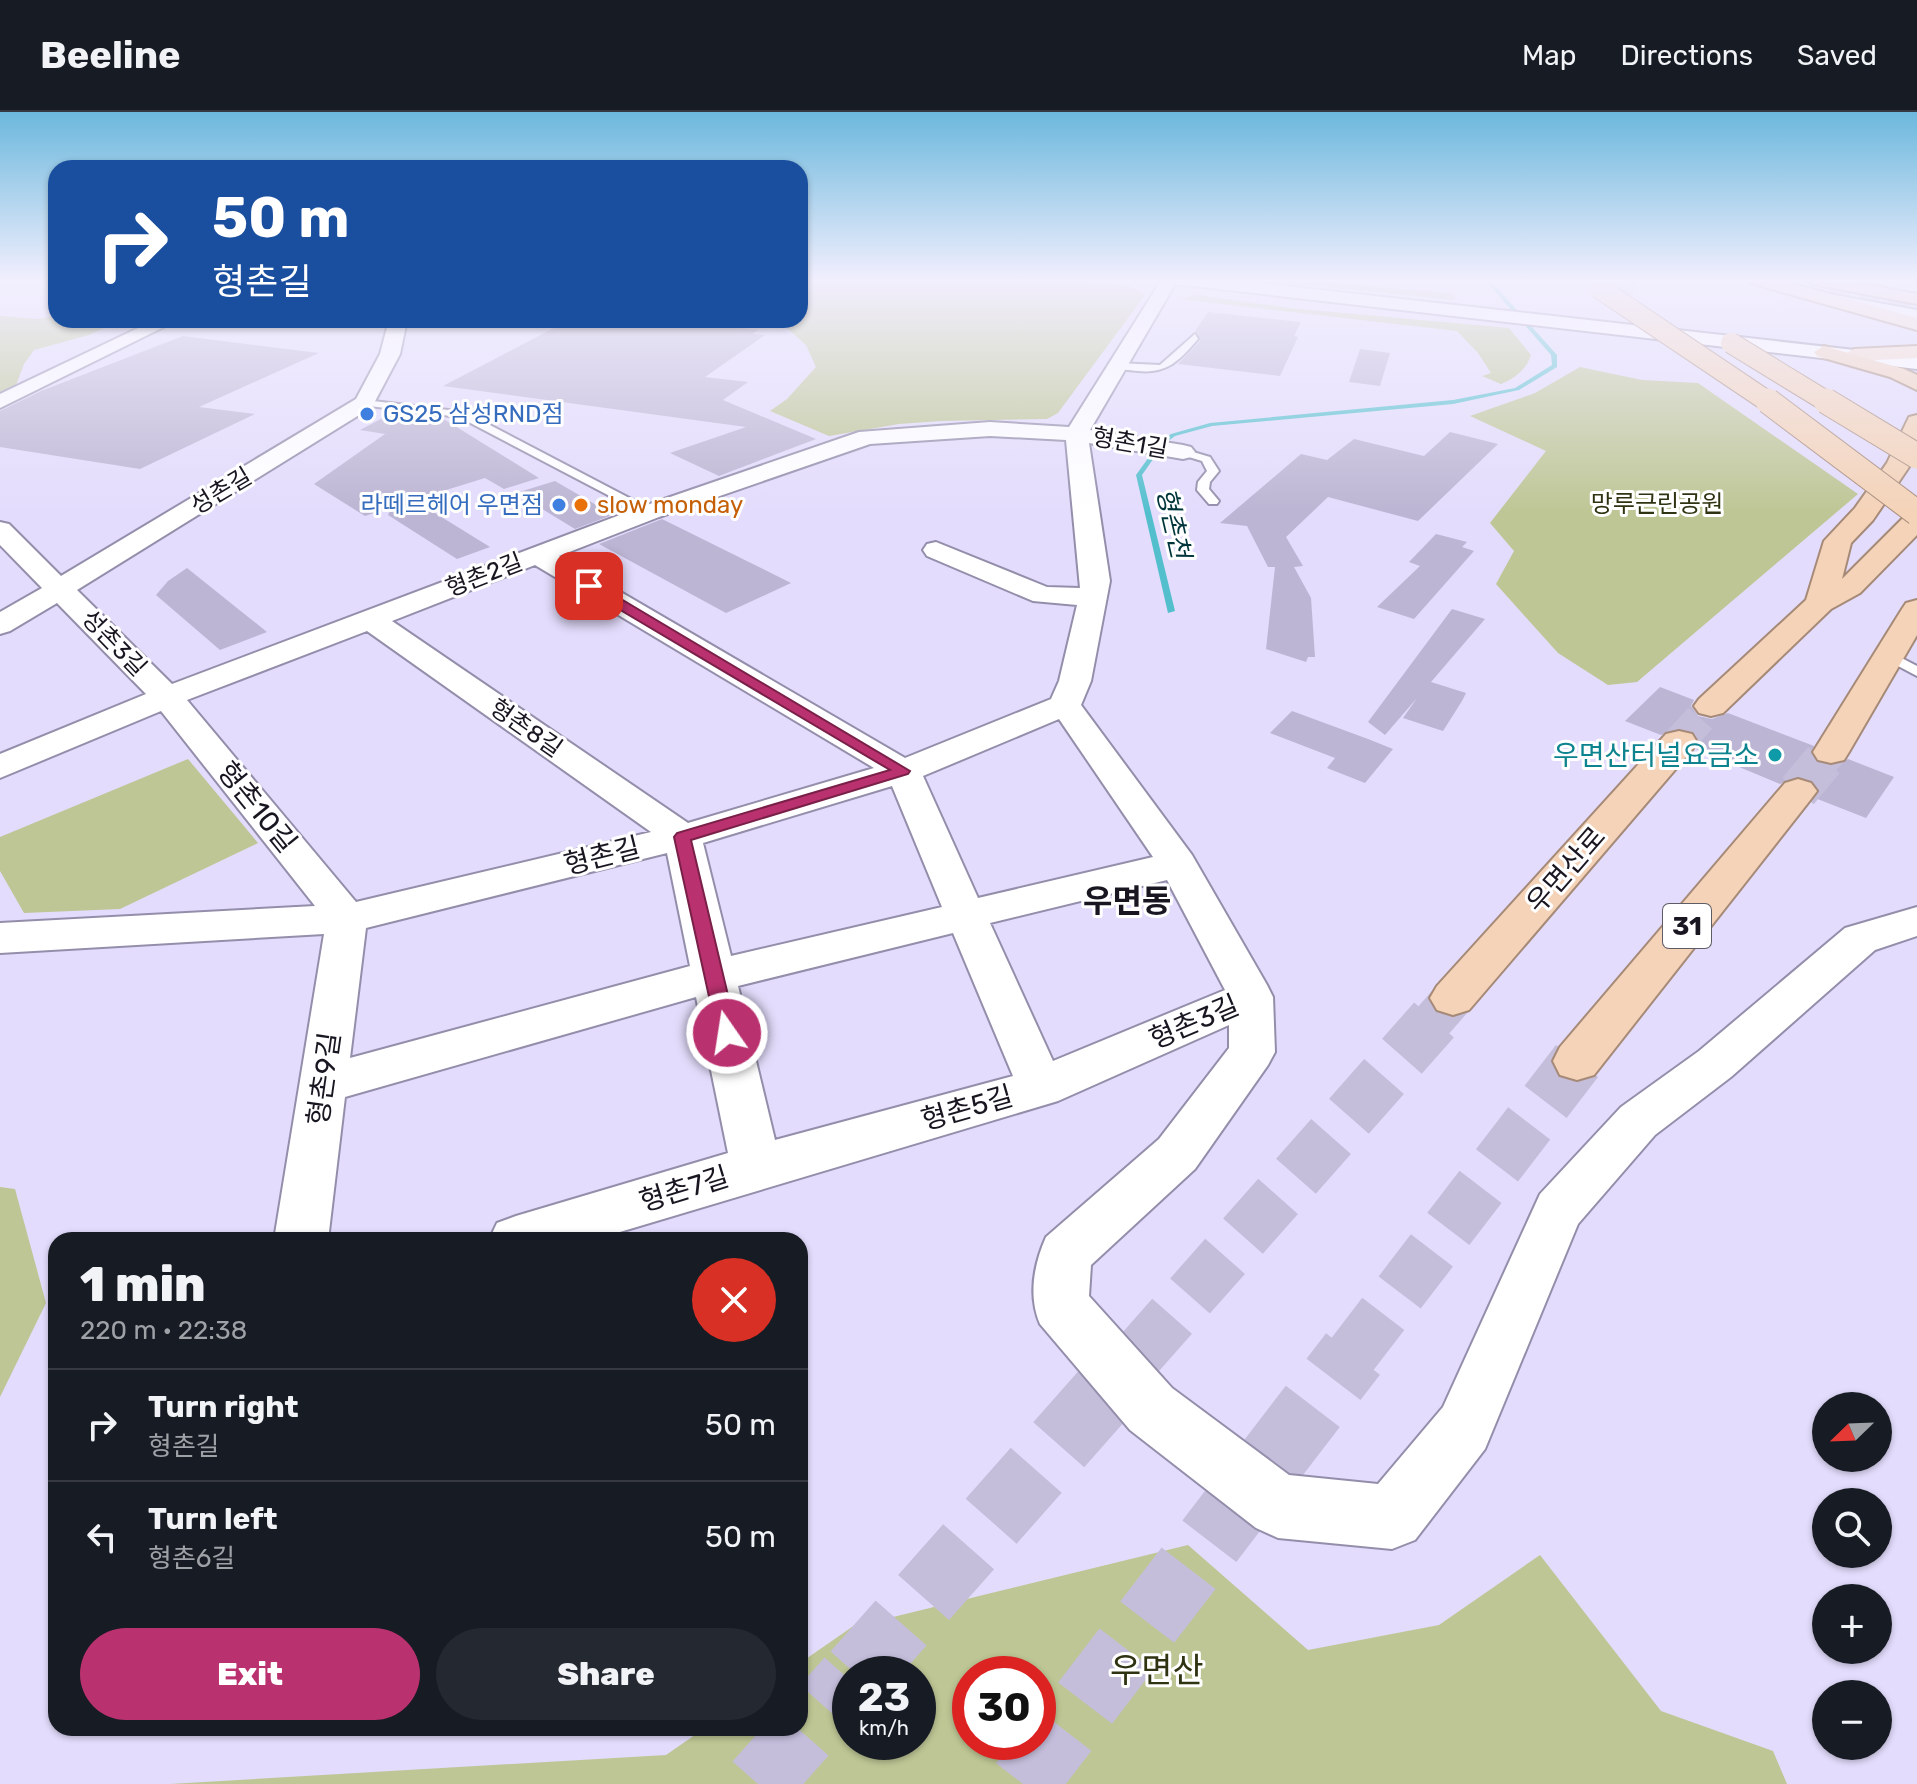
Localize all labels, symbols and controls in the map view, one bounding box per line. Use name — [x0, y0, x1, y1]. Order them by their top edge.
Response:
text: Beeline — [40, 32, 181, 78]
text: Map — [1522, 39, 1576, 72]
text: Directions — [1620, 39, 1753, 72]
text: Saved — [1797, 39, 1877, 72]
text: 50 m — [212, 185, 349, 251]
icon: right — [80, 192, 184, 296]
text: 형촌길 — [212, 260, 311, 303]
place label: GS25 삼성RND점 — [383, 400, 564, 428]
marker: GS25 삼성RND점 — [358, 405, 376, 423]
street label: 형촌1길 — [1090, 423, 1170, 463]
street label: 성촌길 — [185, 462, 257, 520]
water label: 형촌천 — [1150, 485, 1197, 564]
park label: 망루근린공원 — [1591, 490, 1723, 518]
place label: 라떼르헤어 우면점 — [360, 491, 543, 519]
place label: slow monday — [597, 491, 743, 519]
marker: 라떼르헤어 우면점 — [550, 496, 568, 514]
marker: slow monday — [572, 496, 590, 514]
street label: 형촌2길 — [441, 548, 527, 602]
pin — [555, 552, 623, 620]
icon: arrive — [567, 564, 611, 608]
street label: 성촌3길 — [76, 604, 152, 682]
street label: 형촌8길 — [485, 693, 567, 763]
place label: 우면산터널요금소 — [1553, 739, 1759, 772]
marker: 우면산터널요금소 — [1766, 746, 1784, 764]
street label: 형촌10길 — [210, 755, 304, 859]
street label: 우면산로 — [1520, 820, 1612, 920]
street label: 형촌길 — [561, 831, 643, 881]
district label: 우면동 — [1083, 882, 1171, 920]
road number: 31 — [1663, 904, 1711, 948]
street label: 형촌3길 — [1144, 988, 1244, 1056]
position arrow — [685, 991, 769, 1075]
street label: 형촌9길 — [301, 1030, 347, 1128]
street label: 형촌5길 — [917, 1079, 1017, 1137]
street label: 형촌7길 — [635, 1160, 733, 1218]
text: 1 min — [80, 1256, 206, 1313]
button: close — [692, 1258, 776, 1342]
text: 220 m · 22:38 — [80, 1315, 247, 1346]
text: Turn right — [148, 1389, 299, 1425]
north arrow — [1812, 1392, 1892, 1472]
map controls — [1812, 1392, 1892, 1760]
icon: right — [80, 1403, 124, 1447]
text: 50 m — [705, 1407, 776, 1443]
text: 형촌길 — [148, 1431, 220, 1462]
button: search — [1812, 1488, 1892, 1568]
text: Turn left — [148, 1501, 278, 1537]
icon: left — [80, 1515, 124, 1559]
text: 50 m — [705, 1519, 776, 1555]
text: 형촌6길 — [148, 1543, 235, 1574]
button: + — [1812, 1584, 1892, 1664]
button: Exit — [80, 1628, 420, 1720]
button: Share — [436, 1628, 776, 1720]
park label: 우면산 — [1110, 1650, 1204, 1691]
speed limit sign: 30 — [952, 1656, 1056, 1760]
text: 23 — [858, 1674, 910, 1721]
button: − — [1812, 1680, 1892, 1760]
text: km/h — [859, 1716, 909, 1740]

